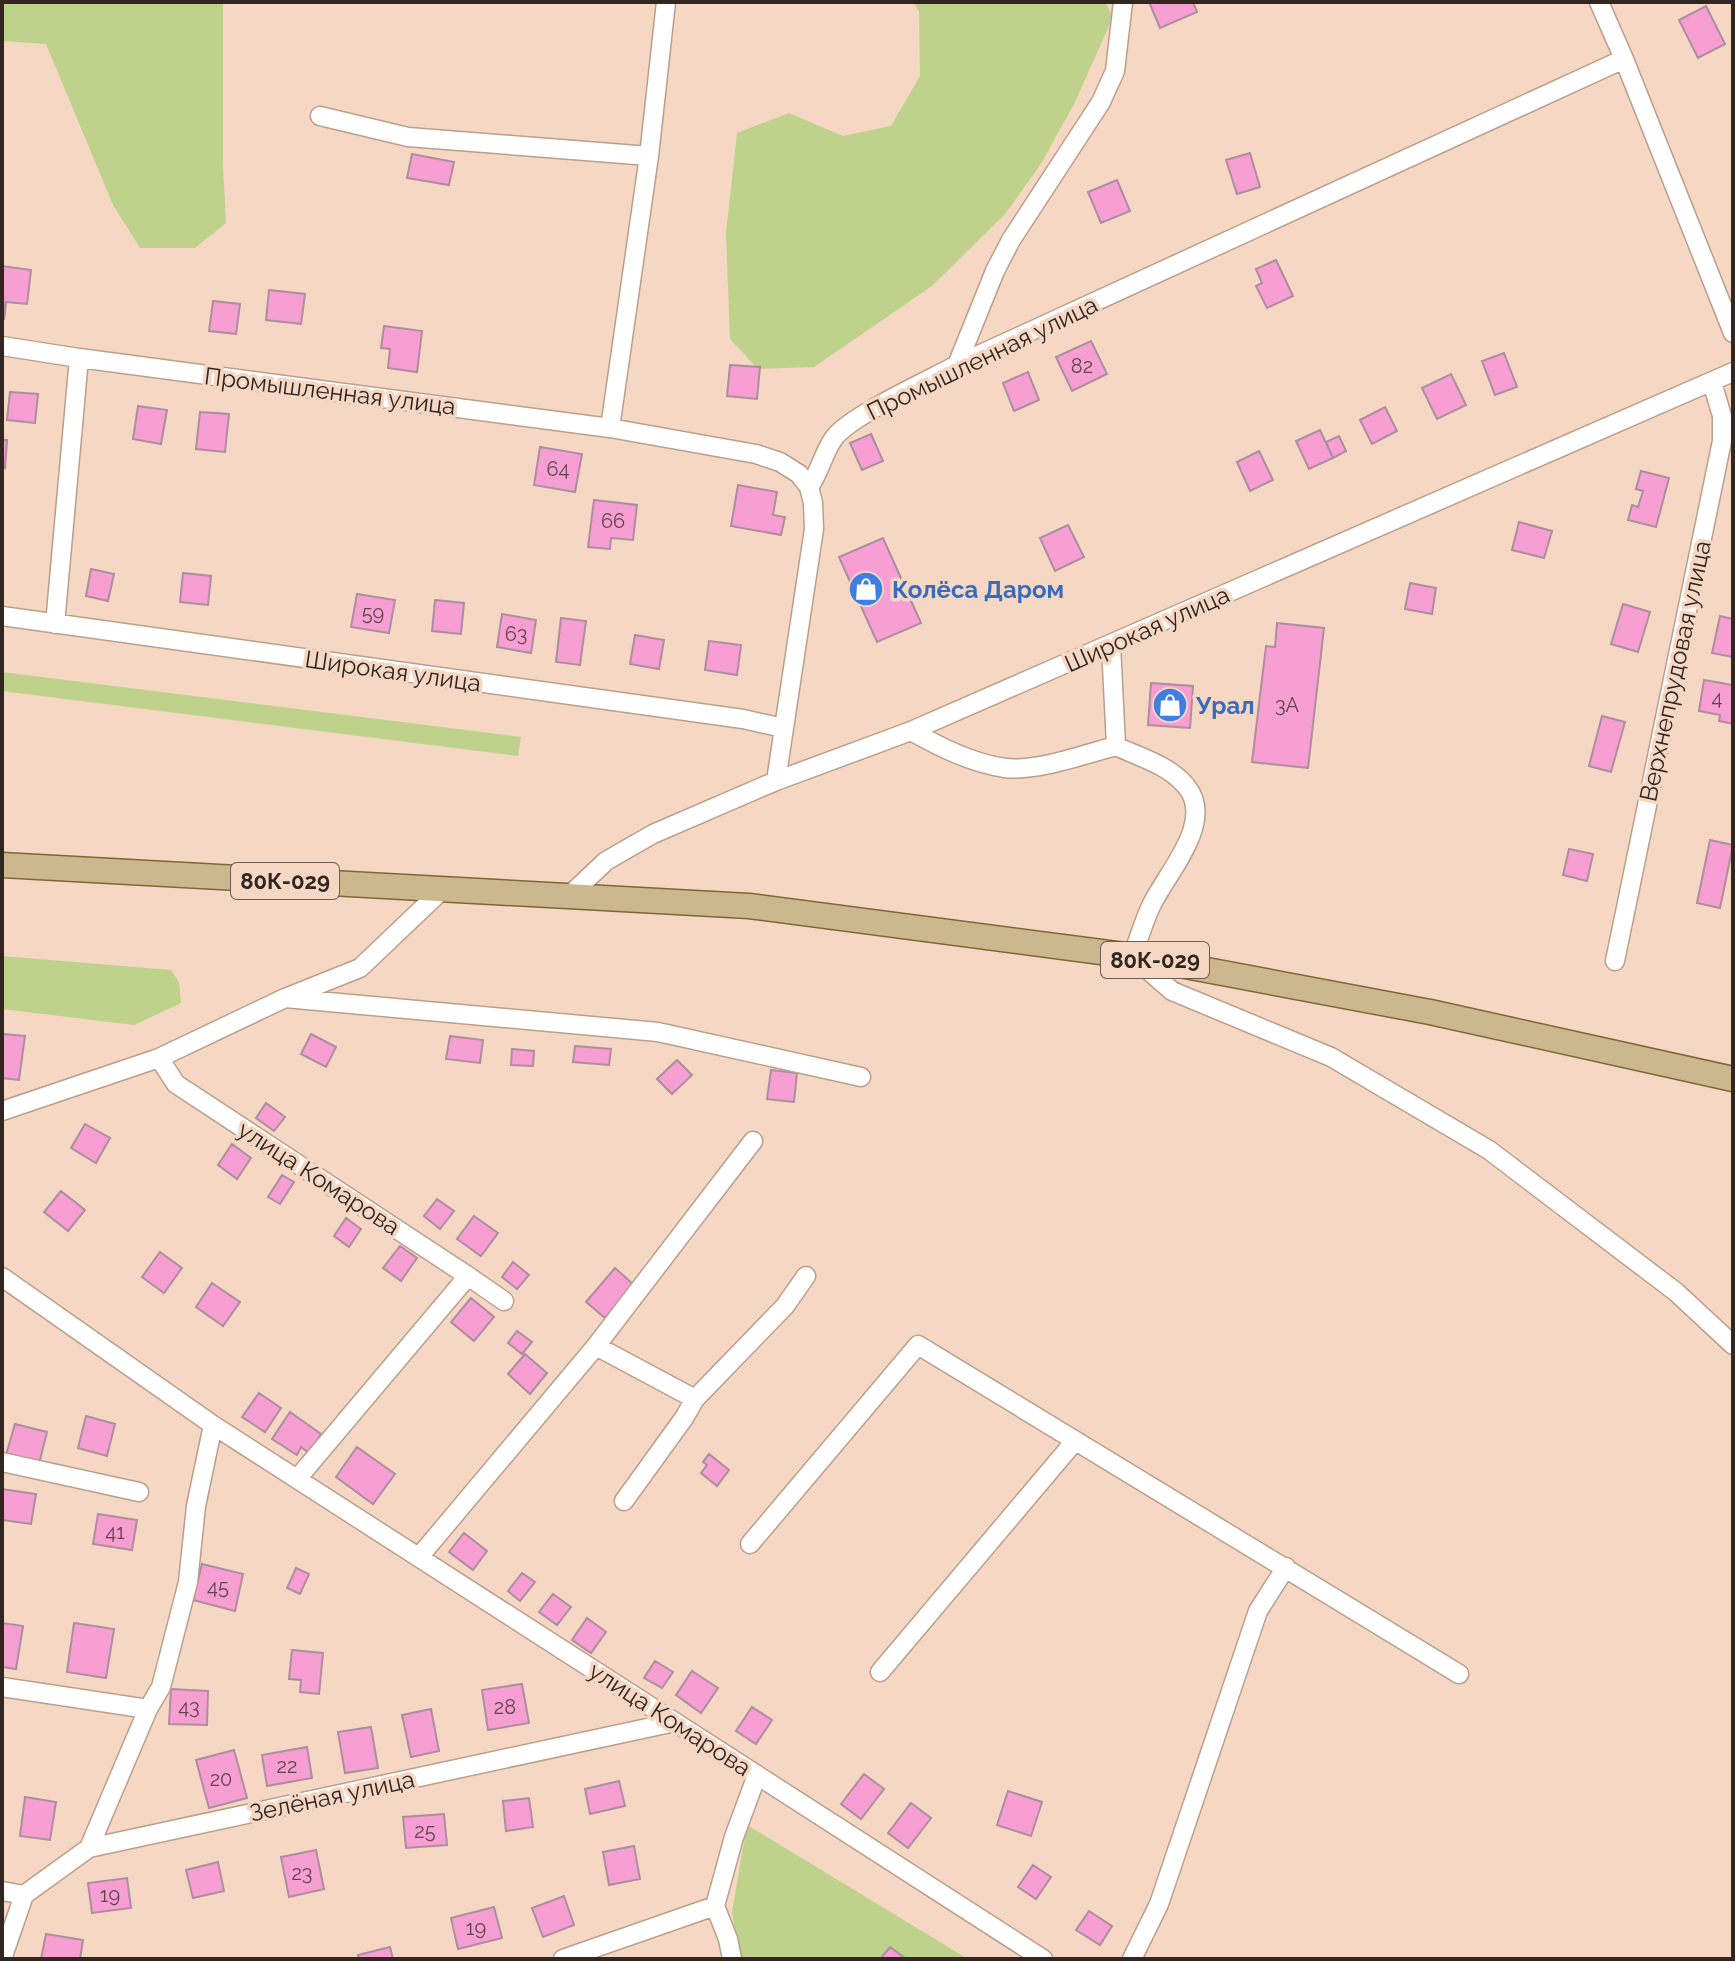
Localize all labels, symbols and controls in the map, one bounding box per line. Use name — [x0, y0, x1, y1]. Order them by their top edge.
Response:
street label: Промышленная улица — [862, 289, 1102, 427]
house number: 82 — [1071, 354, 1093, 378]
street label: Промышленная улица — [203, 361, 457, 421]
house number: 64 — [547, 457, 570, 481]
house number: 66 — [601, 509, 625, 533]
street label: Верхнепрудовая улица — [1633, 538, 1717, 804]
shop icon: Колёса Даром — [847, 570, 885, 608]
place label: Колёса Даром — [892, 575, 1064, 604]
street label: Широкая улица — [1060, 580, 1234, 678]
house number: 59 — [362, 601, 384, 625]
house number: 63 — [505, 622, 527, 646]
street label: Широкая улица — [303, 644, 483, 698]
shop icon: Урал — [1151, 686, 1189, 724]
house number: 4 — [1712, 686, 1723, 710]
place label: Урал — [1195, 691, 1255, 720]
house number: 3А — [1275, 693, 1300, 717]
road number: 80К-029 — [231, 863, 339, 899]
road number: 80К-029 — [1101, 942, 1209, 978]
street label: улица Комарова — [232, 1115, 406, 1241]
house number: 41 — [105, 1520, 125, 1544]
house number: 45 — [207, 1575, 229, 1599]
street label: улица Комарова — [583, 1656, 757, 1782]
house number: 43 — [178, 1695, 200, 1719]
house number: 28 — [494, 1695, 516, 1719]
house number: 22 — [277, 1754, 297, 1778]
street label: Зелёная улица — [247, 1764, 417, 1828]
house number: 20 — [210, 1767, 232, 1791]
house number: 25 — [414, 1819, 436, 1843]
house number: 23 — [291, 1861, 313, 1885]
house number: 19 — [100, 1883, 120, 1907]
house number: 19 — [466, 1916, 486, 1940]

